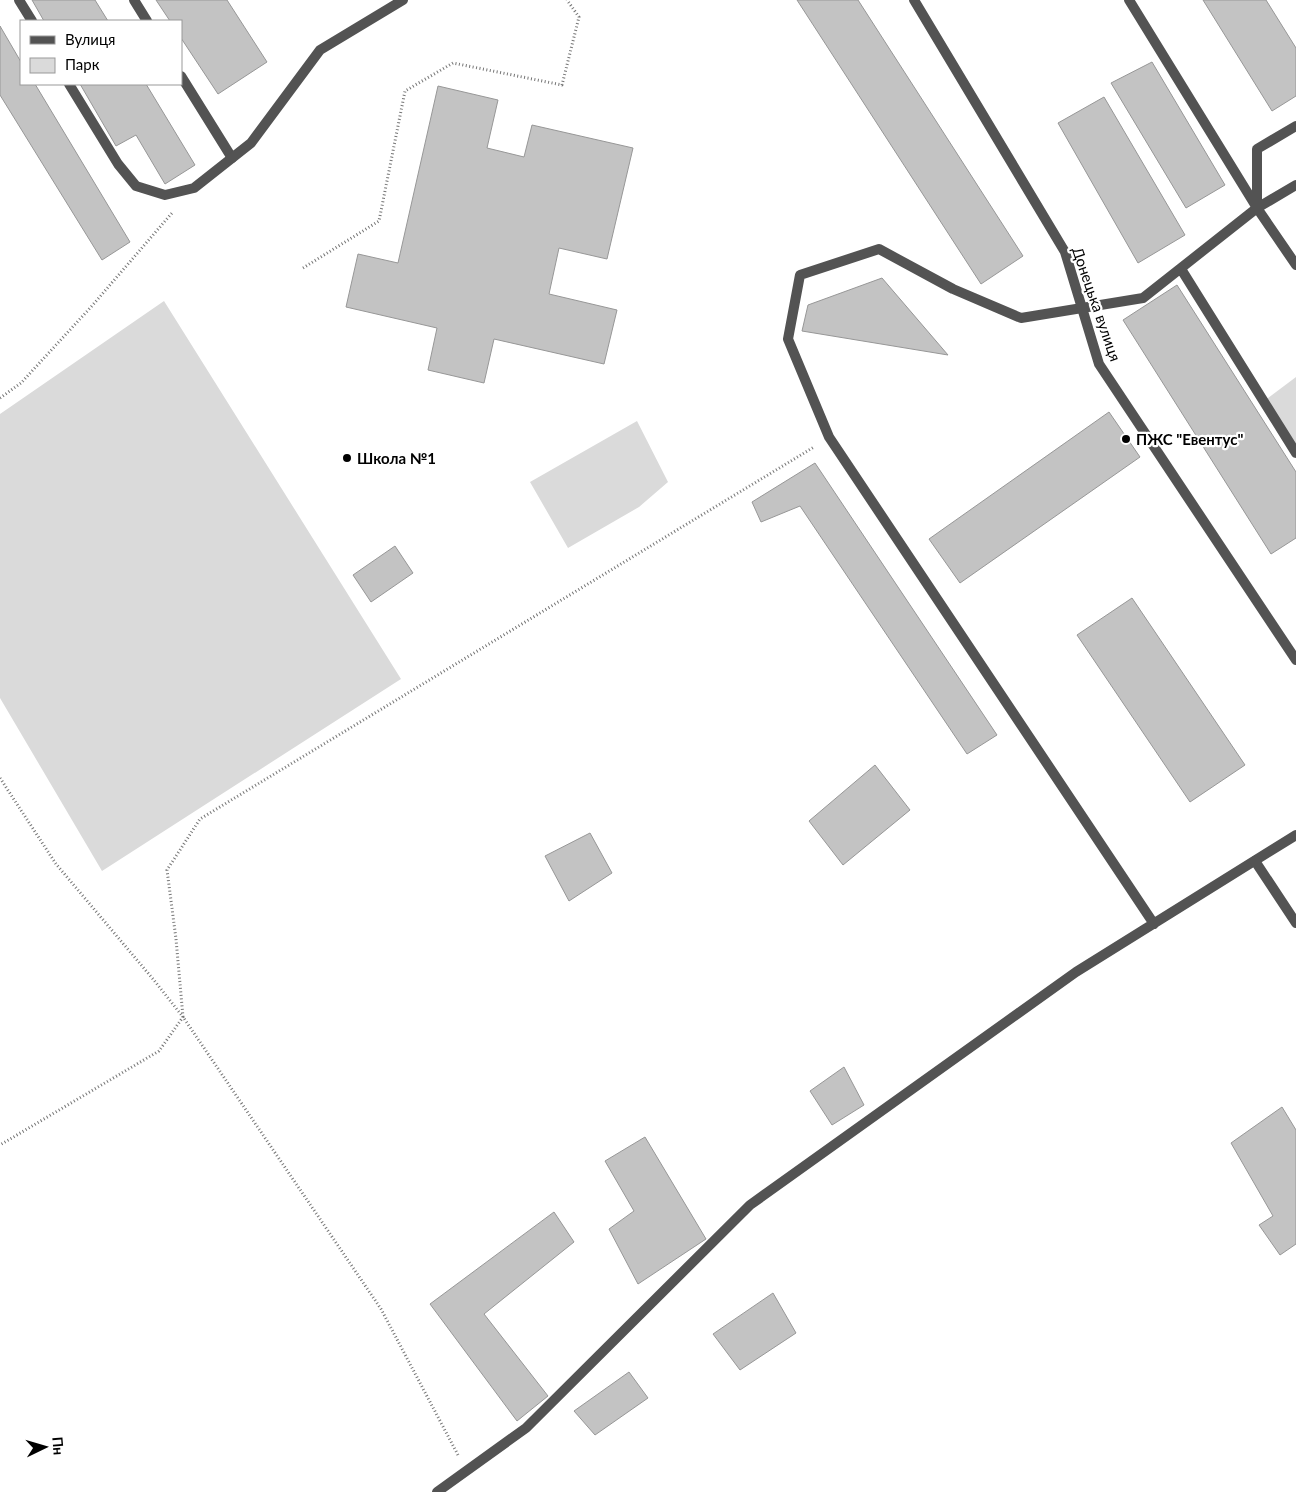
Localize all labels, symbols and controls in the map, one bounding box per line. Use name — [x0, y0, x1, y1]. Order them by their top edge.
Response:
legend — [20, 20, 182, 85]
text: Вулиця — [65, 30, 115, 48]
text: Парк — [65, 55, 100, 73]
street label: Донецька вулиця — [1069, 244, 1125, 364]
place label: ПЖС "Евентус" — [1136, 430, 1243, 448]
marker: ПЖС "Евентус" — [1120, 433, 1132, 445]
place label: Школа №1 — [357, 449, 436, 467]
marker: Школа №1 — [341, 452, 353, 464]
north arrow — [20, 1422, 70, 1472]
text: Пн — [49, 1436, 68, 1456]

